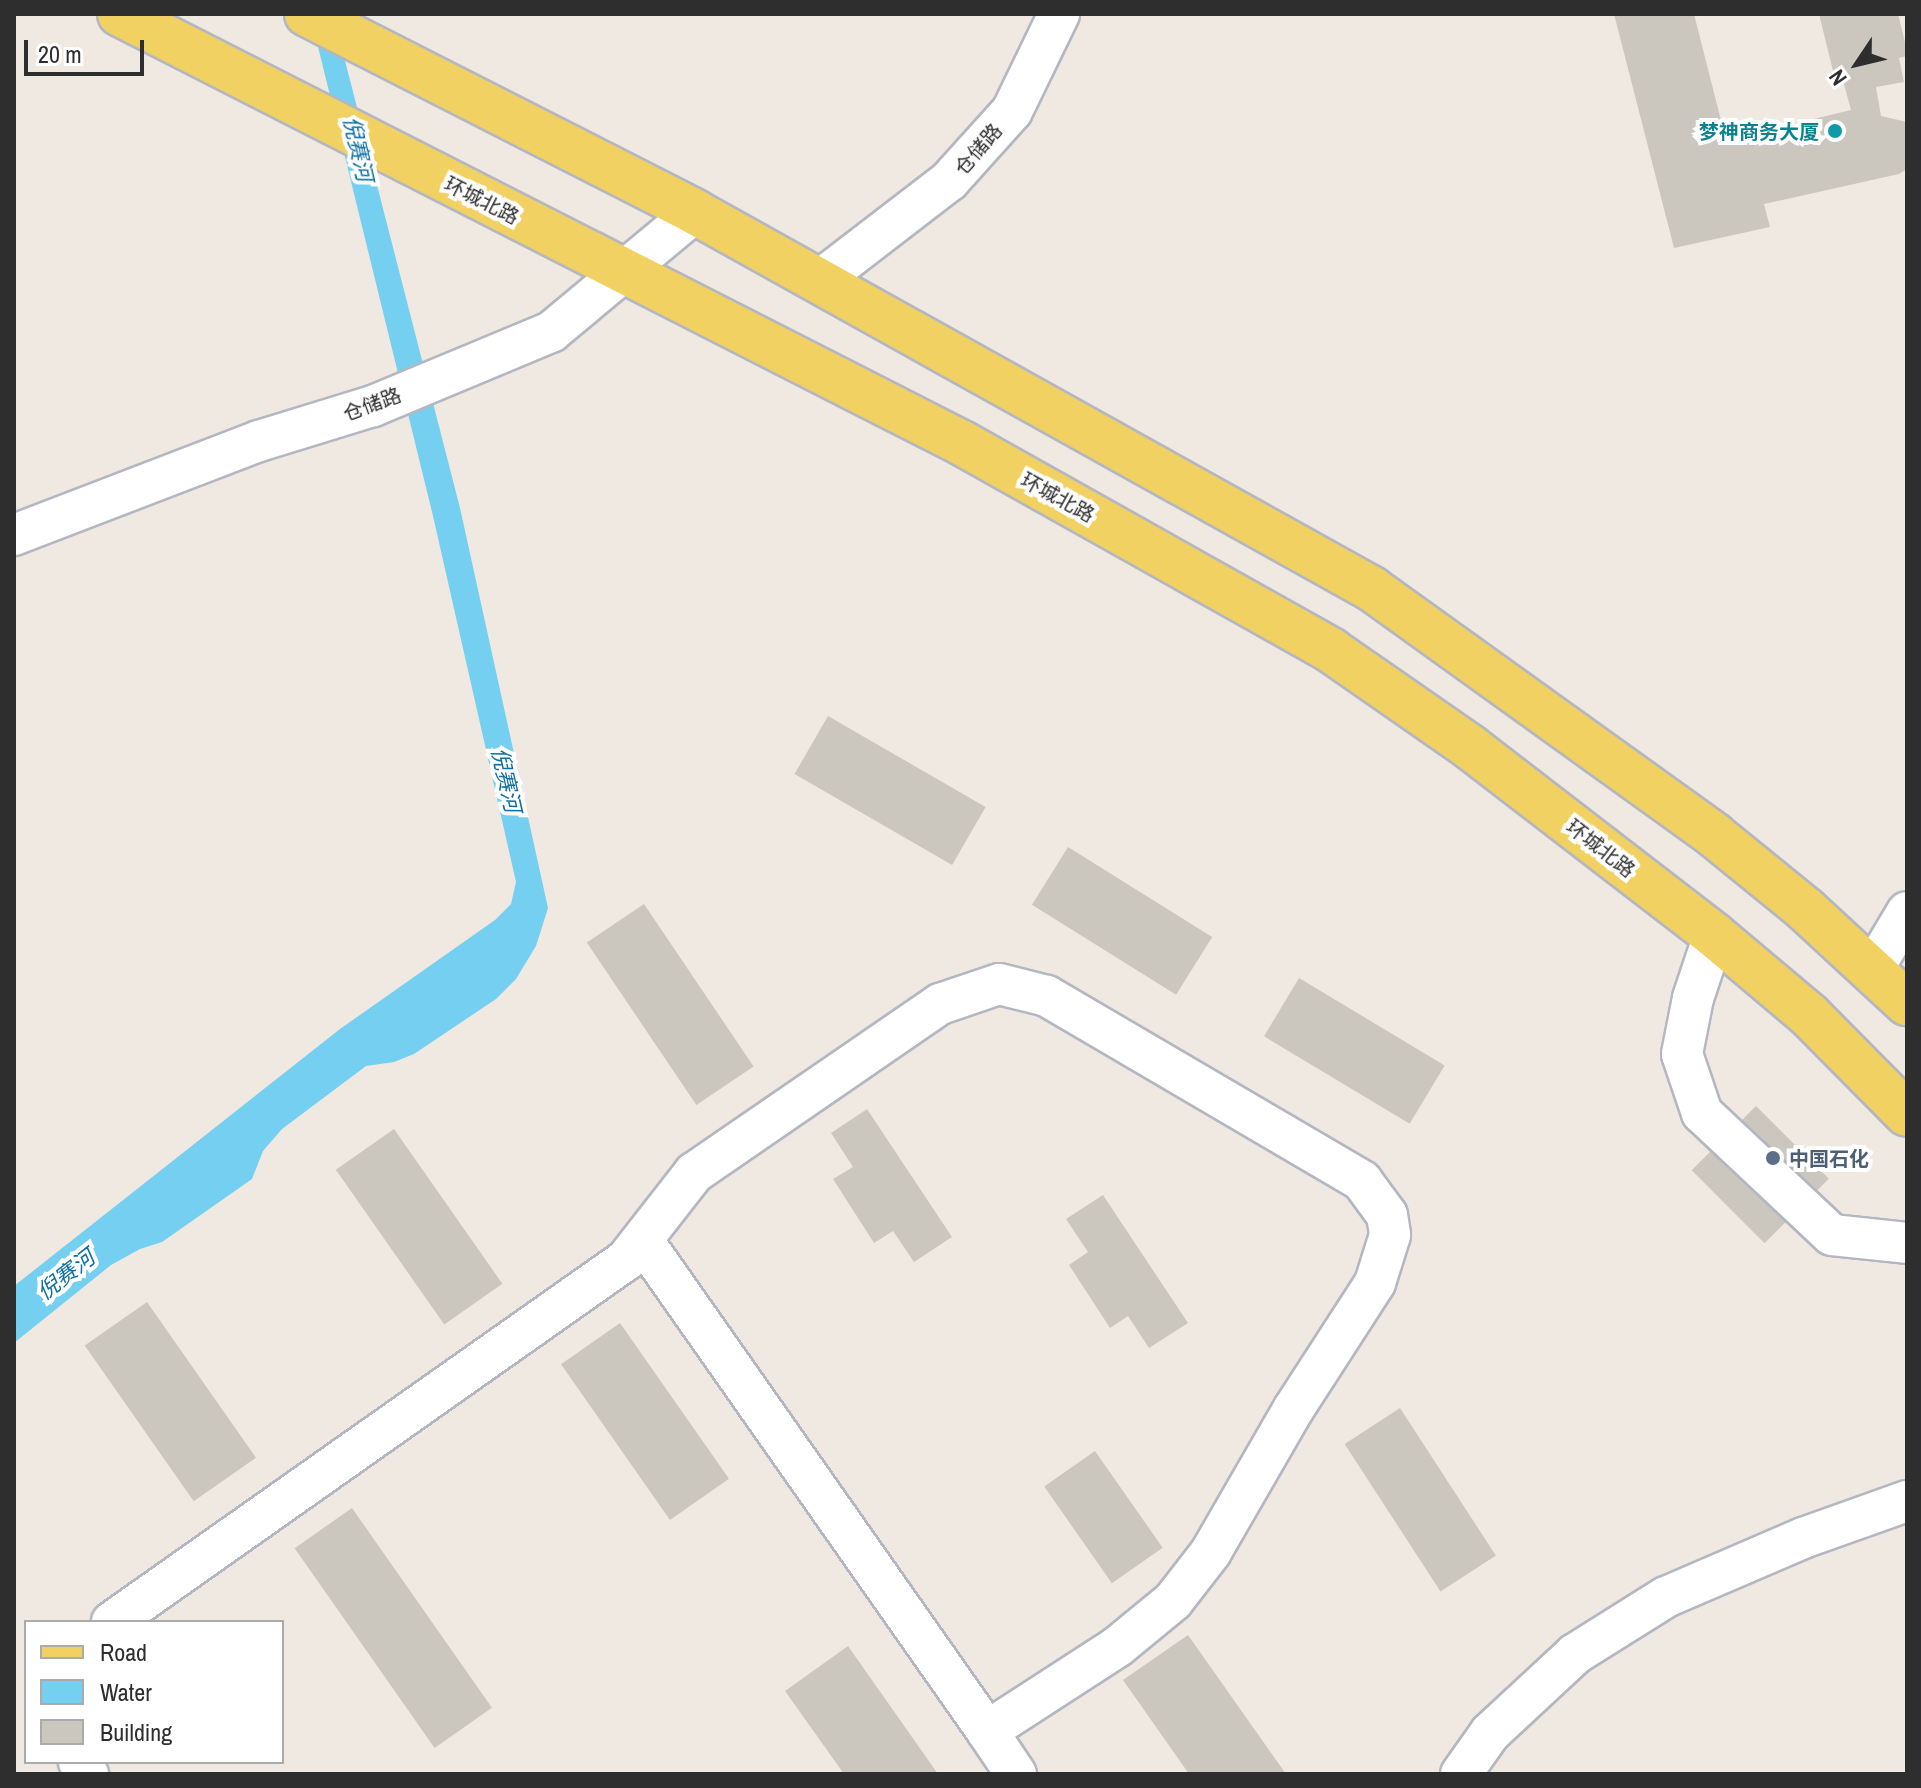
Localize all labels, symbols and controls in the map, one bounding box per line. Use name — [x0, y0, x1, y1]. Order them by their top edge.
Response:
scale bar — [28, 24, 148, 74]
north arrow — [1817, 24, 1897, 104]
text: 20 m — [38, 38, 82, 70]
text: N — [1821, 64, 1853, 92]
water label: 倪赛河 — [338, 114, 378, 184]
street label: 仓储路 — [949, 118, 1007, 180]
place label: 梦神商务大厦 — [1699, 119, 1819, 143]
marker: 梦神商务大厦 — [1826, 122, 1844, 140]
street label: 环城北路 — [441, 171, 523, 229]
street label: 仓储路 — [340, 382, 404, 426]
street label: 环城北路 — [1017, 467, 1099, 527]
water label: 倪赛河 — [486, 745, 526, 815]
street label: 环城北路 — [1562, 814, 1640, 882]
place label: 中国石化 — [1789, 1146, 1869, 1170]
marker: 中国石化 — [1764, 1149, 1782, 1167]
water label: 倪赛河 — [32, 1244, 100, 1306]
legend — [24, 1620, 284, 1764]
text: Road — [100, 1636, 147, 1668]
text: Water — [100, 1676, 152, 1708]
text: Building — [100, 1716, 172, 1748]

